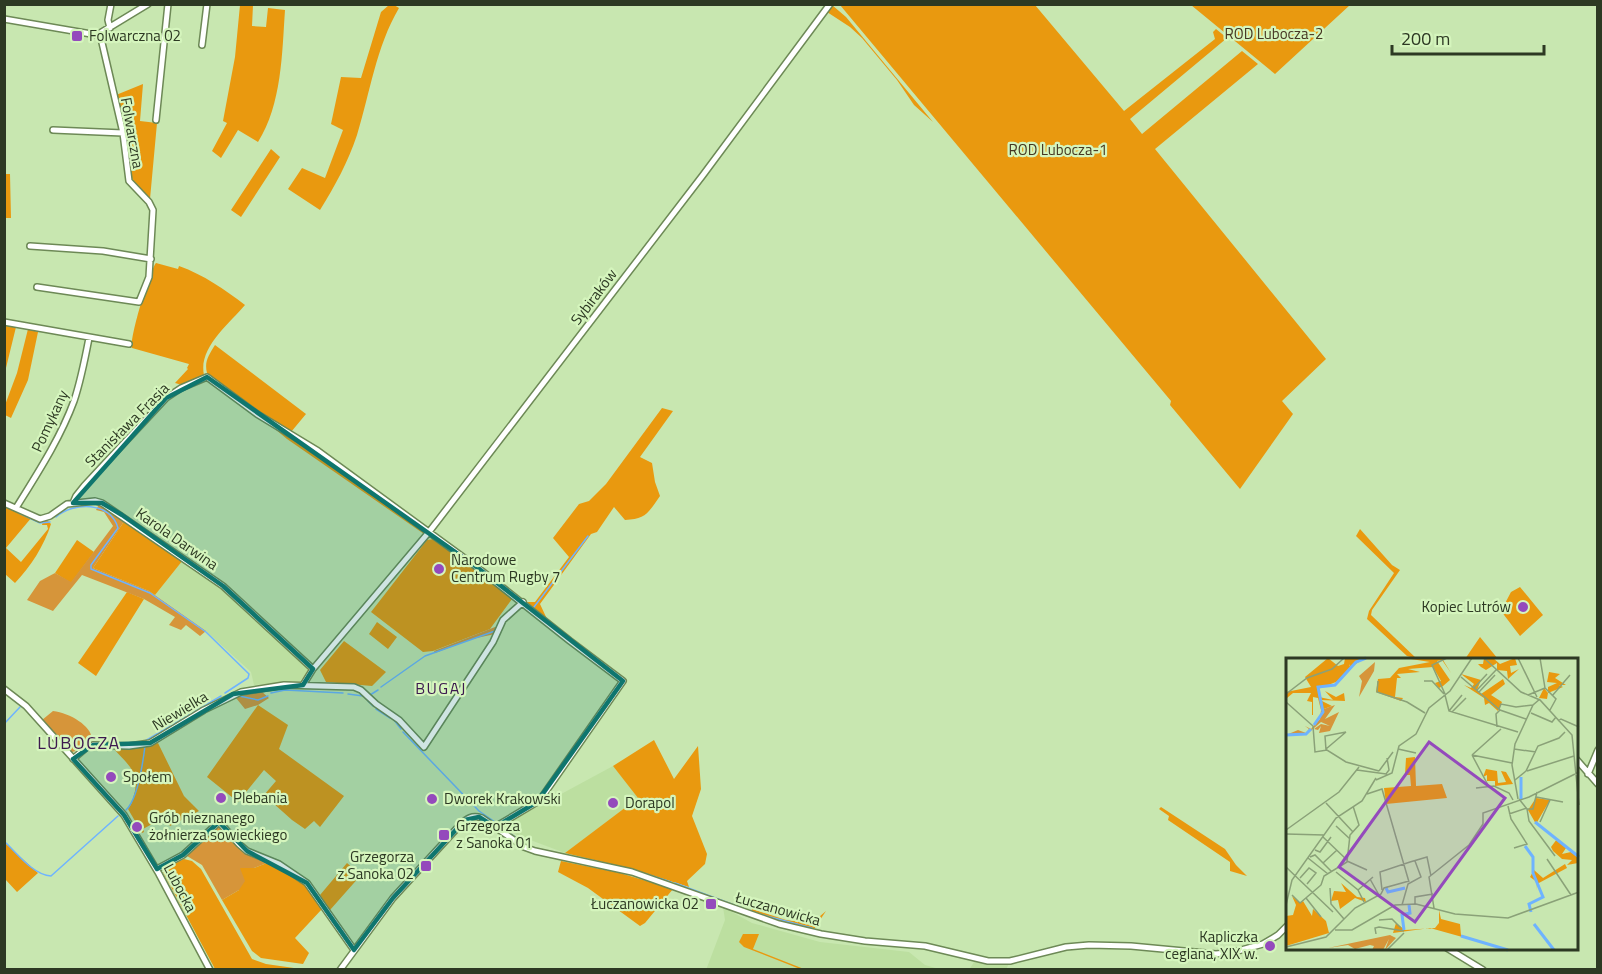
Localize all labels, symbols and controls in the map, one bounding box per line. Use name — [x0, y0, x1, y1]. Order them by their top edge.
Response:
scale bar — [1392, 18, 1544, 56]
park label: ROD Lubocza-2 — [1225, 22, 1323, 45]
place label: Folwarczna 02 — [89, 24, 181, 47]
text: 200 m — [1401, 25, 1450, 52]
marker: Folwarczna 02 — [70, 29, 84, 43]
street label: Folwarczna — [115, 96, 150, 171]
park label: ROD Lubocza-1 — [1009, 138, 1107, 161]
street label: Sybiraków — [565, 264, 622, 330]
street label: Stanisława Frasia — [79, 377, 175, 472]
street label: Pomykany — [25, 386, 74, 456]
street label: Karola Darwina — [131, 502, 224, 576]
place label: Narodowe Centrum Rugby 7 — [451, 548, 560, 588]
marker: Narodowe Centrum Rugby 7 — [432, 562, 446, 576]
place label: Kopiec Lutrów — [1422, 595, 1511, 618]
marker: Kopiec Lutrów — [1516, 600, 1530, 614]
inset map — [1286, 658, 1578, 950]
district label: BUGAJ — [415, 676, 467, 700]
street label: Niewielka — [148, 685, 212, 736]
district label: LUBOCZA — [37, 729, 121, 756]
place label: Społem — [123, 765, 172, 788]
marker: Społem — [104, 770, 118, 784]
place label: Plebania — [233, 786, 288, 809]
place label: Dworek Krakowski — [444, 787, 561, 810]
marker: Plebania — [214, 791, 228, 805]
place label: Dorapol — [625, 791, 675, 814]
marker: Dworek Krakowski — [425, 792, 439, 806]
marker: Dorapol — [606, 796, 620, 810]
place label: Grób nieznanego żołnierza sowieckiego — [149, 806, 288, 846]
place label: Grzegorza z Sanoka 01 — [456, 814, 533, 854]
marker: Grób nieznanego żołnierza sowieckiego — [130, 820, 144, 834]
marker: Grzegorza z Sanoka 01 — [437, 828, 451, 842]
place label: Grzegorza z Sanoka 02 — [337, 845, 414, 885]
street label: Lubocka — [158, 859, 203, 917]
marker: Grzegorza z Sanoka 02 — [419, 859, 433, 873]
street label: Łuczanowicka — [732, 885, 824, 932]
place label: Łuczanowicka 02 — [590, 892, 699, 915]
marker: Łuczanowicka 02 — [704, 897, 718, 911]
place label: Kapliczka ceglana, XIX w. — [1165, 925, 1258, 965]
marker: Kapliczka ceglana, XIX w. — [1263, 939, 1277, 953]

